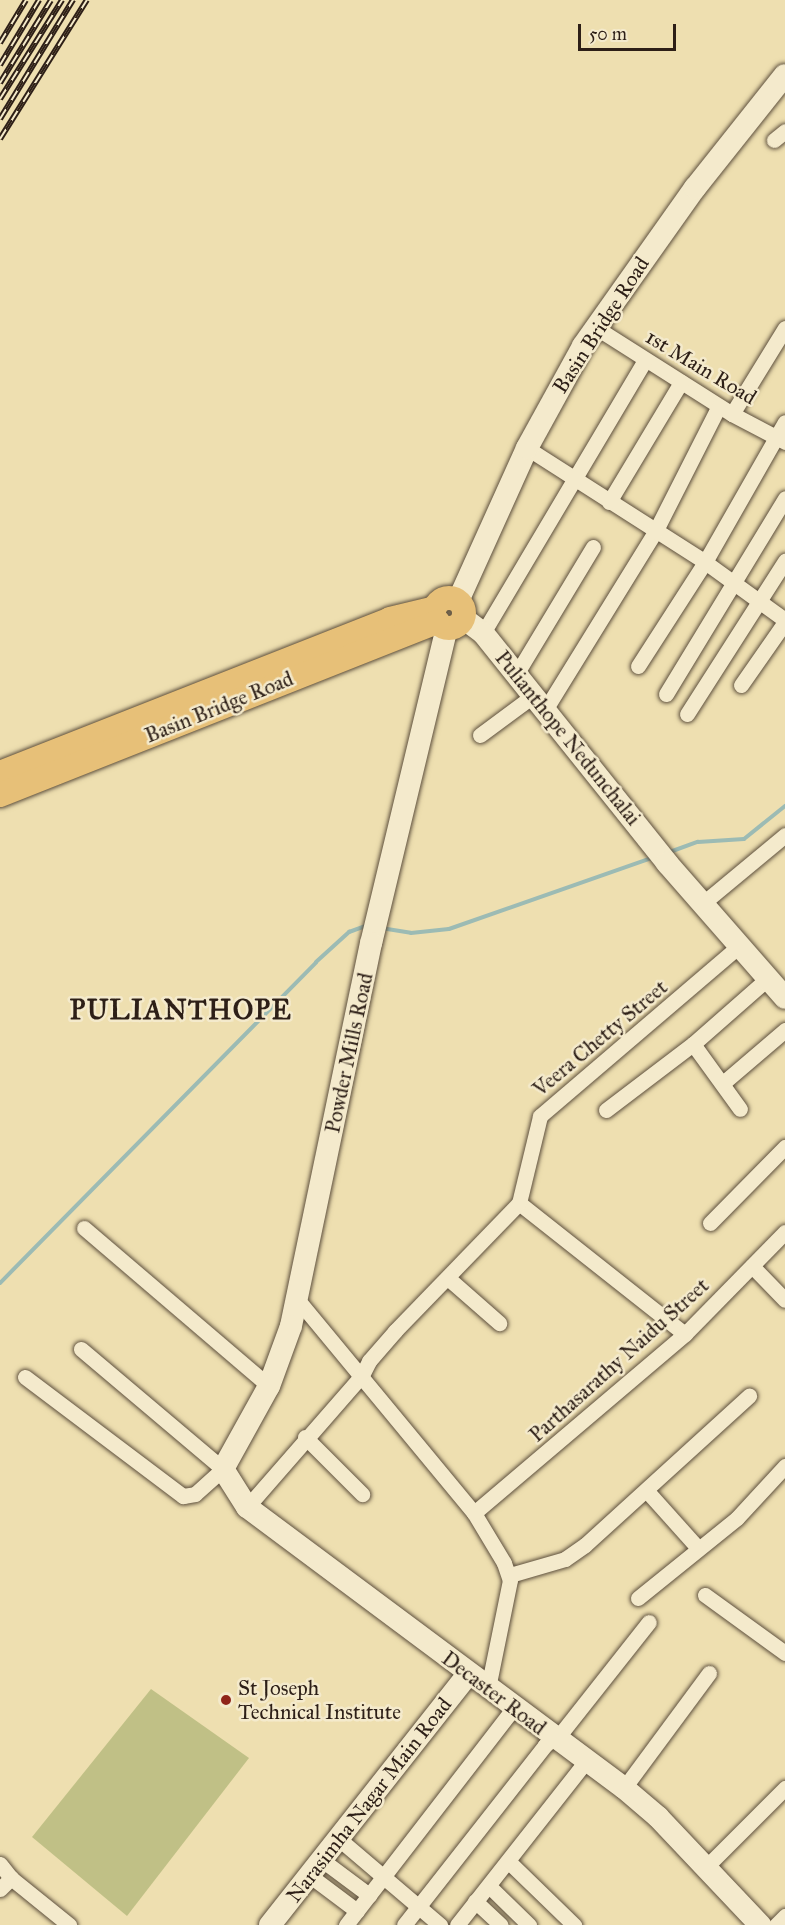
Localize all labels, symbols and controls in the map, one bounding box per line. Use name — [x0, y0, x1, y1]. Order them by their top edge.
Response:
scale bar — [581, 12, 678, 50]
text: 50 m — [589, 23, 627, 45]
street label: Basin Bridge Road — [547, 252, 655, 398]
street label: 1st Main Road — [641, 324, 761, 410]
street label: Pulianthope Nedunchalai — [490, 646, 646, 830]
street label: Basin Bridge Road — [141, 666, 297, 748]
street label: Powder Mills Road — [320, 971, 378, 1135]
street label: Veera Chetty Street — [528, 974, 672, 1102]
district label: PULIANTHOPE — [70, 994, 292, 1026]
street label: Parthasarathy Naidu Street — [524, 1273, 714, 1447]
street label: Decaster Road — [437, 1646, 551, 1740]
place label: St Joseph Technical Institute — [238, 1675, 401, 1725]
street label: Narasimha Nagar Main Road — [281, 1692, 457, 1908]
marker: St Joseph Technical Institute — [219, 1693, 233, 1707]

